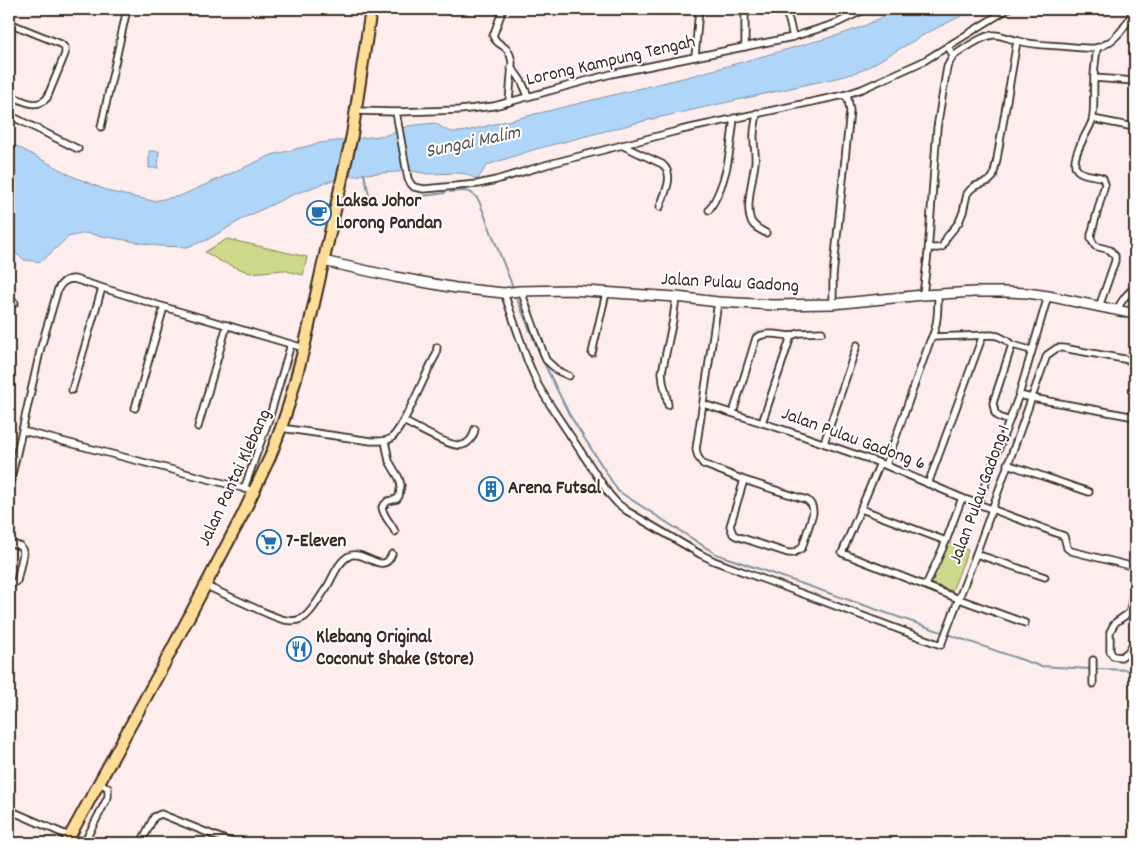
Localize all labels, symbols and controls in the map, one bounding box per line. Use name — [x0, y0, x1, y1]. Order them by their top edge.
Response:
street label: Lorong Kampung Tengah — [524, 29, 698, 95]
water label: Sungai Malim — [423, 119, 523, 167]
place label: Laksa Johor Lorong Pandan — [336, 189, 442, 238]
cafe icon: Laksa Johor Lorong Pandan — [306, 200, 332, 226]
street label: Jalan Pulau Gadong — [660, 267, 800, 301]
street label: Jalan Pulau Gadong 6 — [777, 401, 929, 479]
street label: Jalan Pantai Klebang — [192, 405, 280, 551]
street label: Jalan Pulau Gadong 1 — [943, 421, 1019, 569]
building icon: Arena Futsal — [478, 476, 504, 502]
place label: Arena Futsal — [508, 476, 601, 503]
supermarket icon: 7-Eleven — [256, 529, 282, 555]
place label: 7-Eleven — [286, 529, 347, 556]
place label: Klebang Original Coconut Shake (Store) — [316, 625, 474, 674]
restaurant icon: Klebang Original Coconut Shake (Store) — [286, 636, 312, 662]

